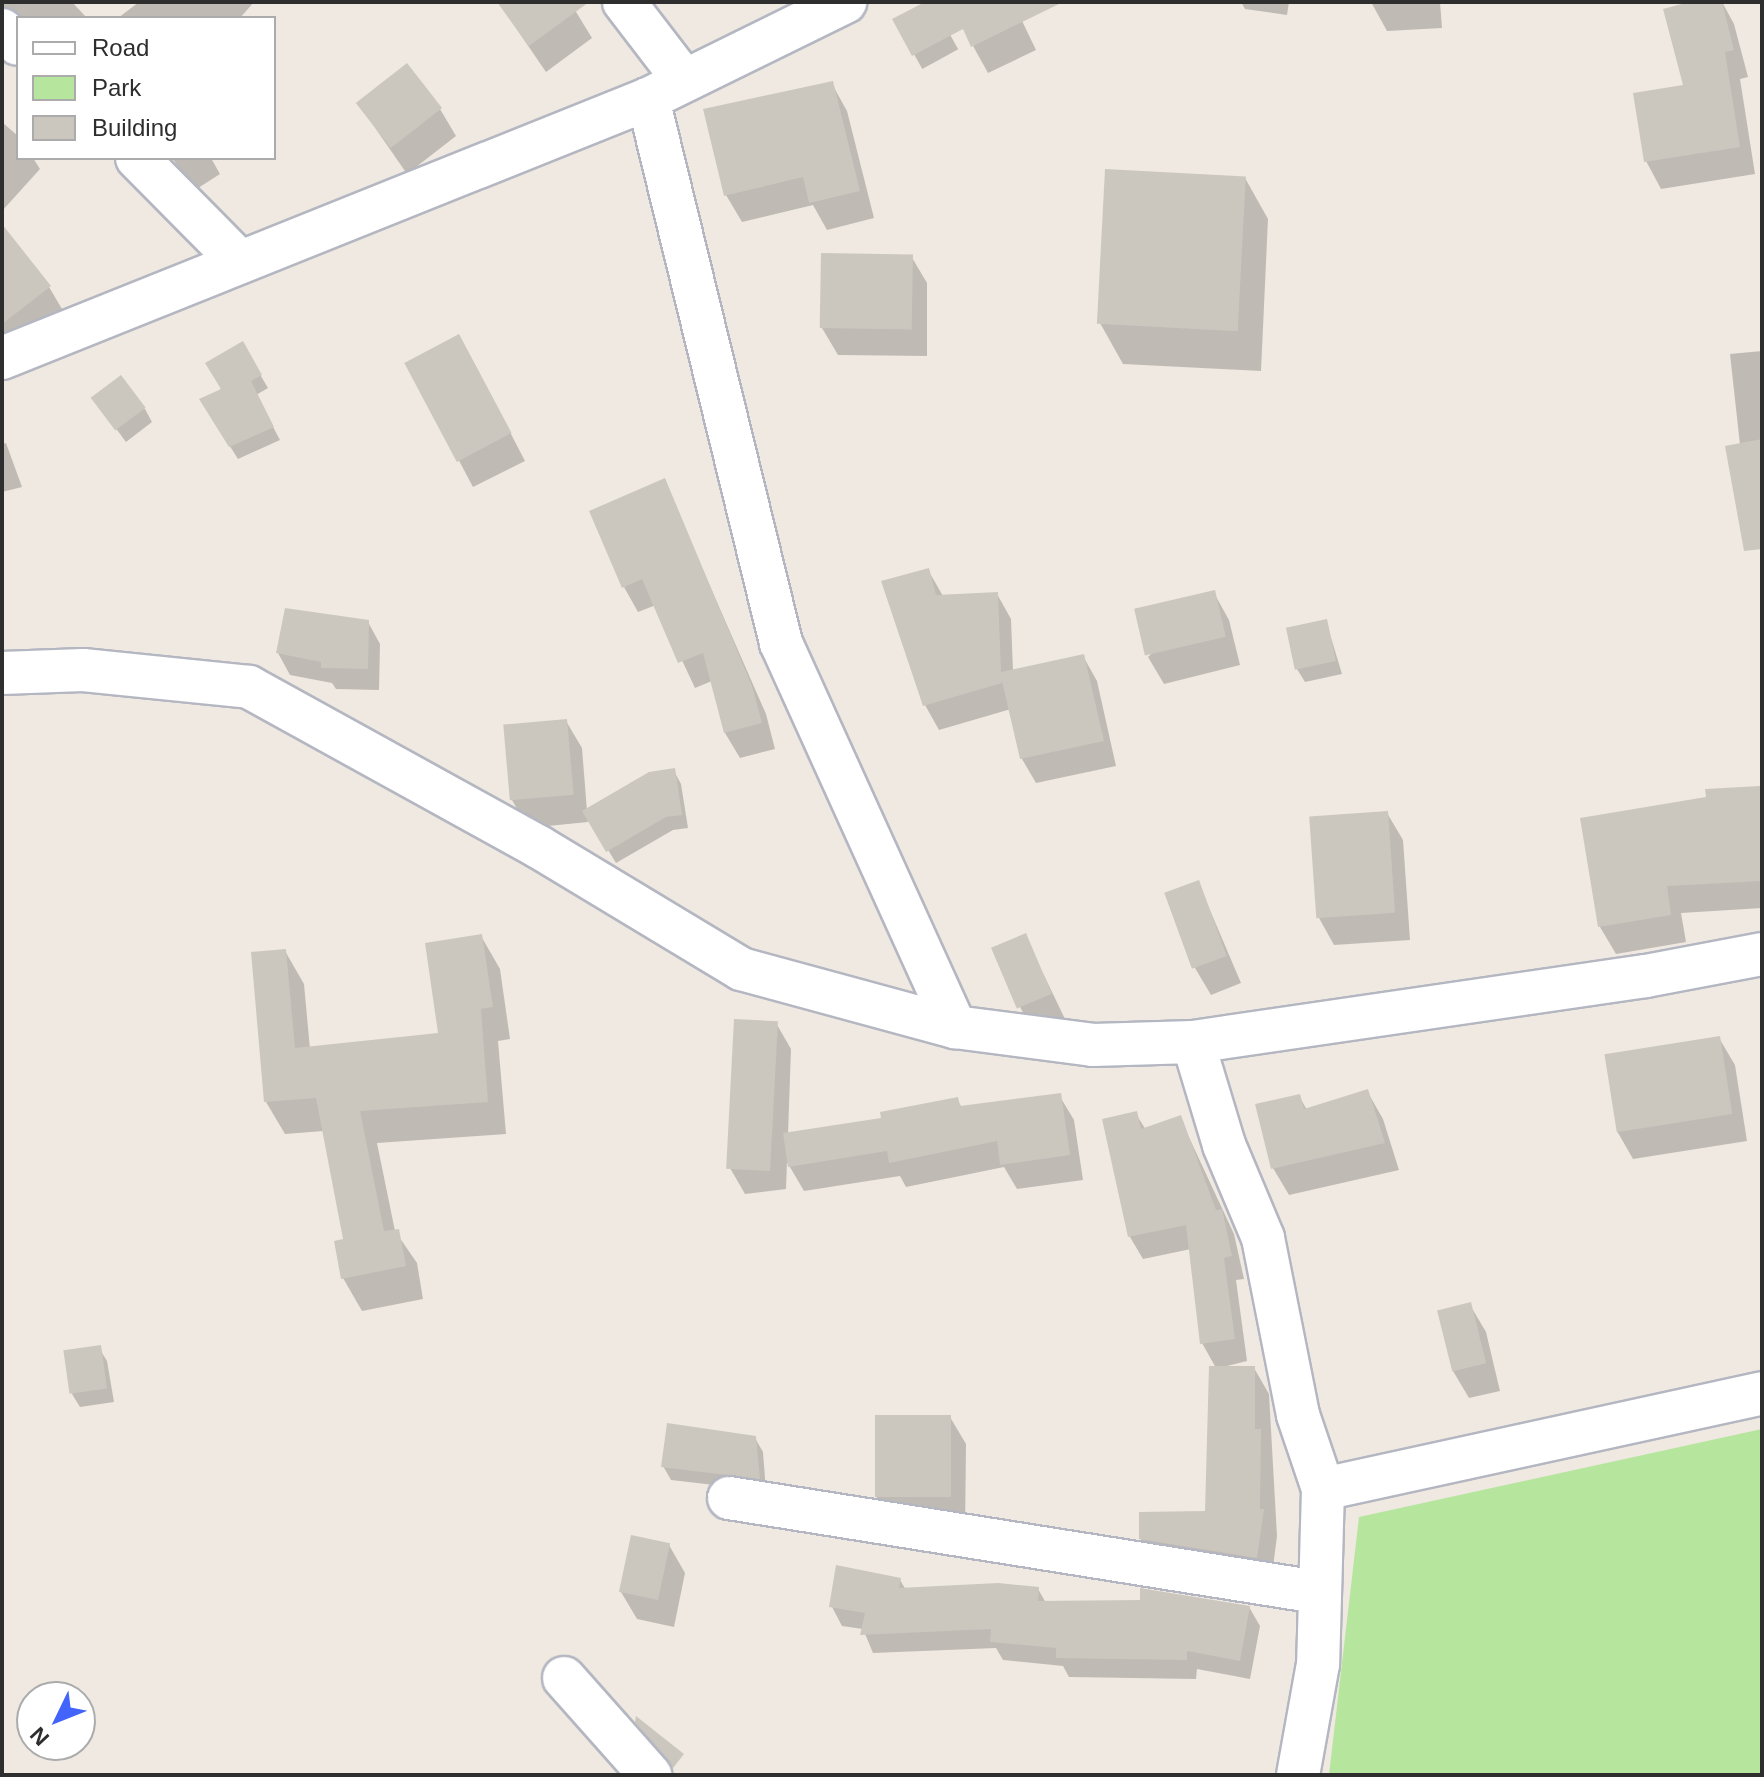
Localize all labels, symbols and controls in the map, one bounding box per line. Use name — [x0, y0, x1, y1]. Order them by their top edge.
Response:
legend — [16, 16, 276, 160]
text: Road — [92, 34, 149, 61]
text: Park — [92, 74, 141, 101]
text: Building — [92, 114, 177, 141]
north arrow — [16, 1681, 96, 1761]
text: N — [25, 1722, 54, 1751]

